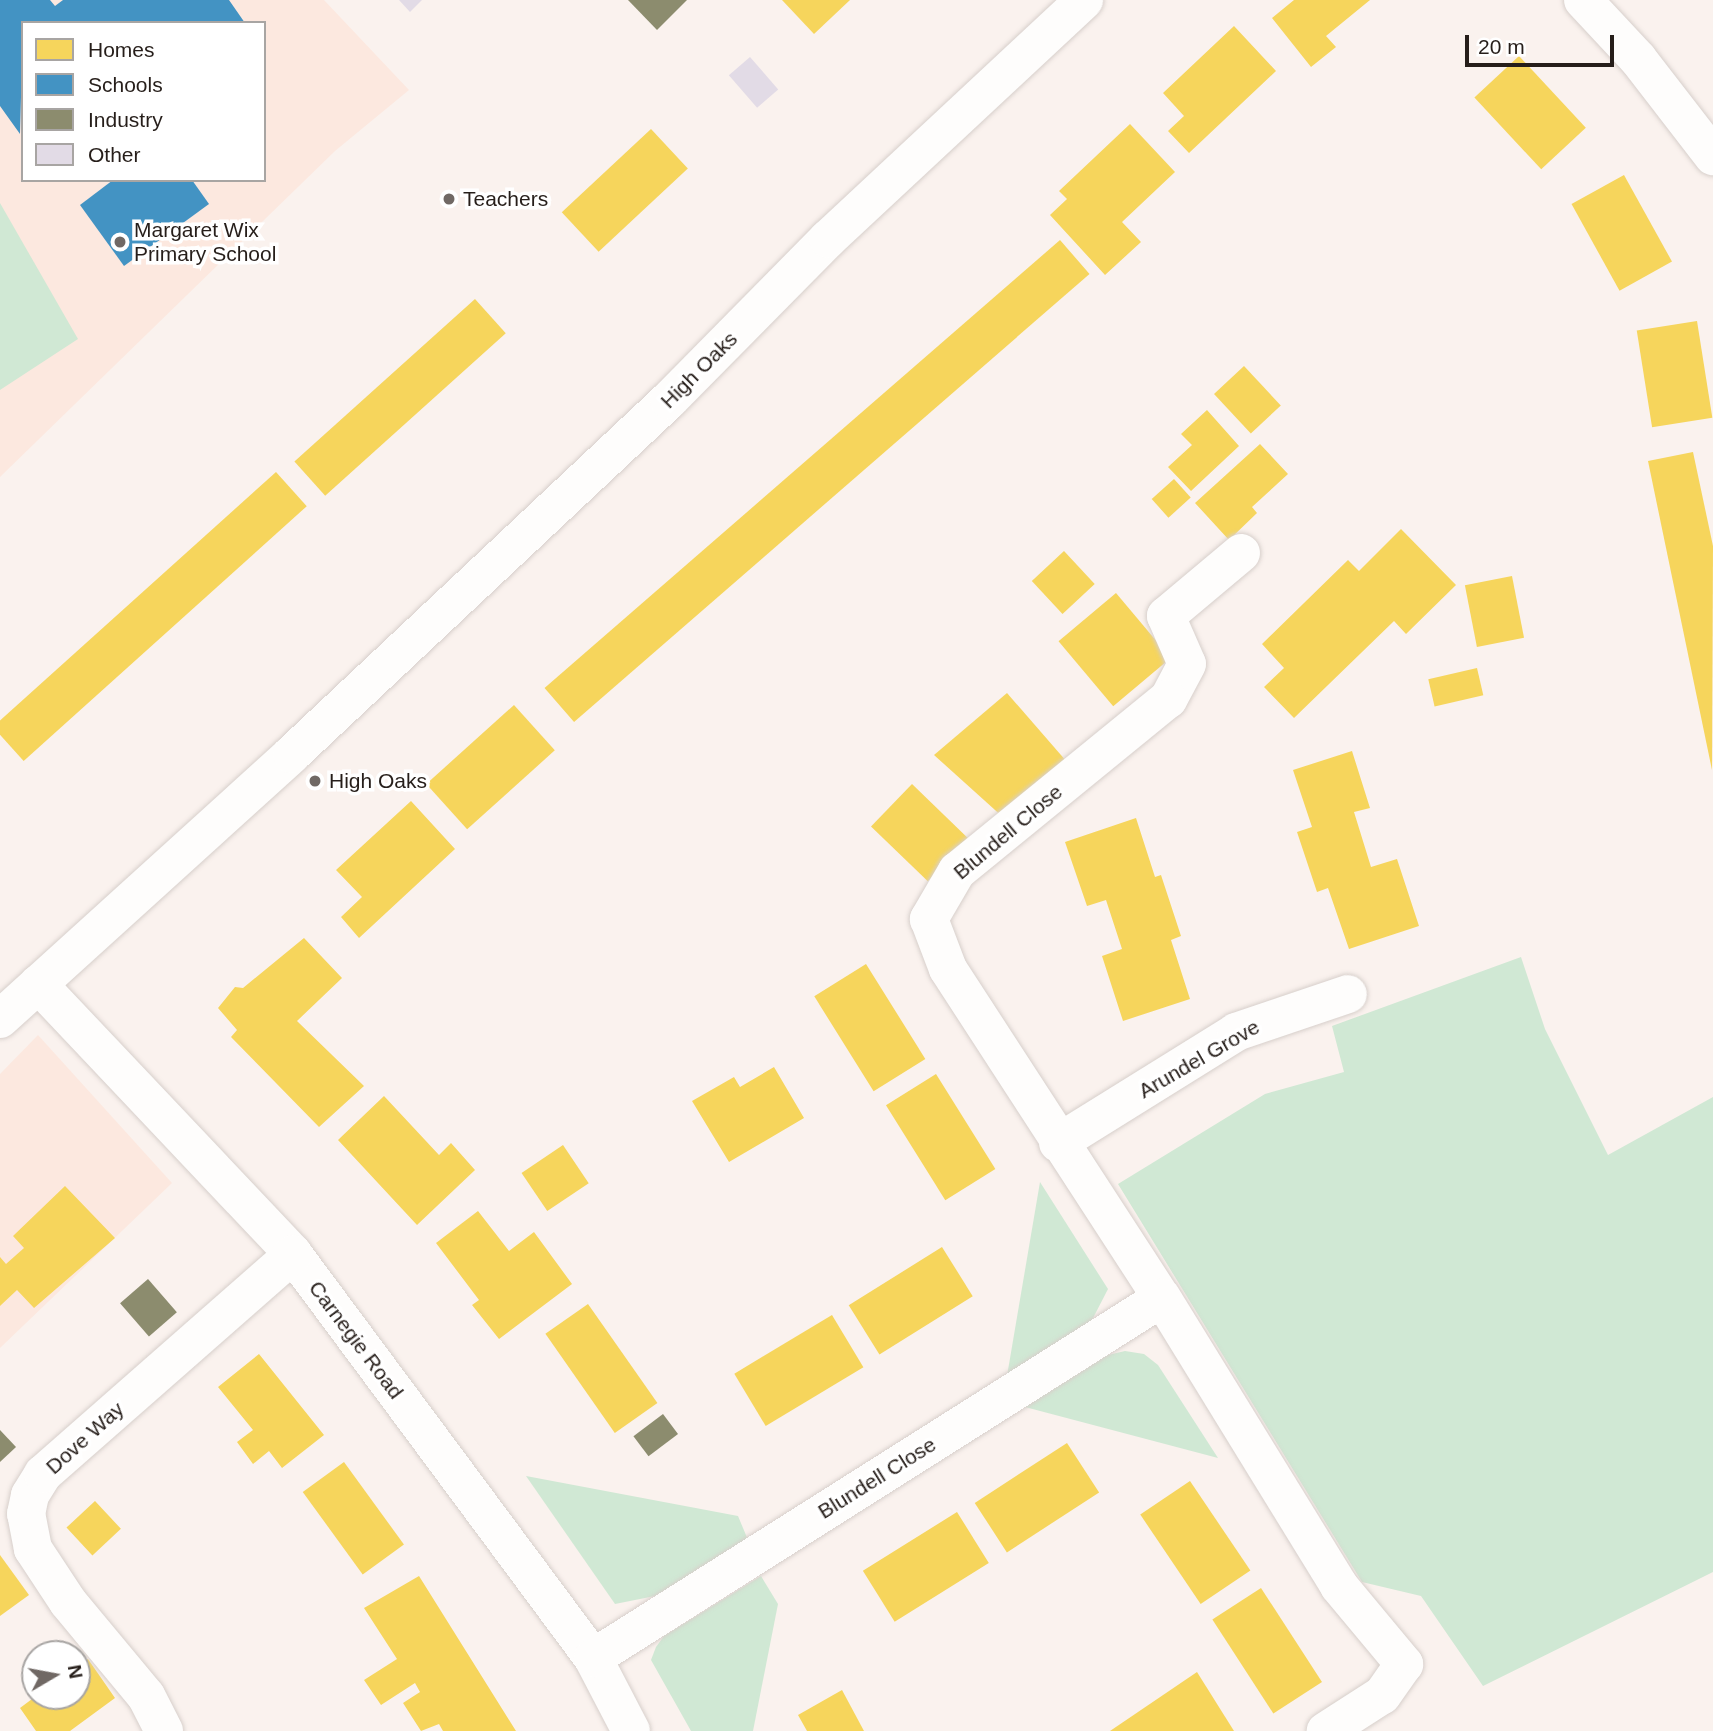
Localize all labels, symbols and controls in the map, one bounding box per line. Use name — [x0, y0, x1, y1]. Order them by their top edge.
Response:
legend — [21, 21, 266, 182]
scale bar — [1468, 21, 1617, 65]
text: 20 m — [1478, 35, 1525, 58]
text: Homes — [88, 38, 155, 61]
text: Schools — [88, 73, 163, 96]
text: Industry — [88, 108, 163, 131]
text: Other — [88, 143, 141, 166]
place label: Teachers — [463, 186, 548, 212]
marker: Teachers — [441, 191, 457, 207]
place label: Margaret Wix Primary School — [134, 217, 276, 267]
marker: Margaret Wix Primary School — [112, 234, 128, 250]
street label: High Oaks — [655, 326, 743, 414]
place label: High Oaks — [329, 768, 427, 794]
marker: High Oaks — [307, 773, 323, 789]
street label: Blundell Close — [948, 779, 1068, 885]
street label: Arundel Grove — [1134, 1014, 1264, 1104]
street label: Carnegie Road — [303, 1276, 409, 1404]
street label: Dove Way — [41, 1396, 129, 1480]
street label: Blundell Close — [813, 1432, 941, 1524]
north arrow — [21, 1640, 91, 1710]
text: N — [64, 1663, 87, 1680]

